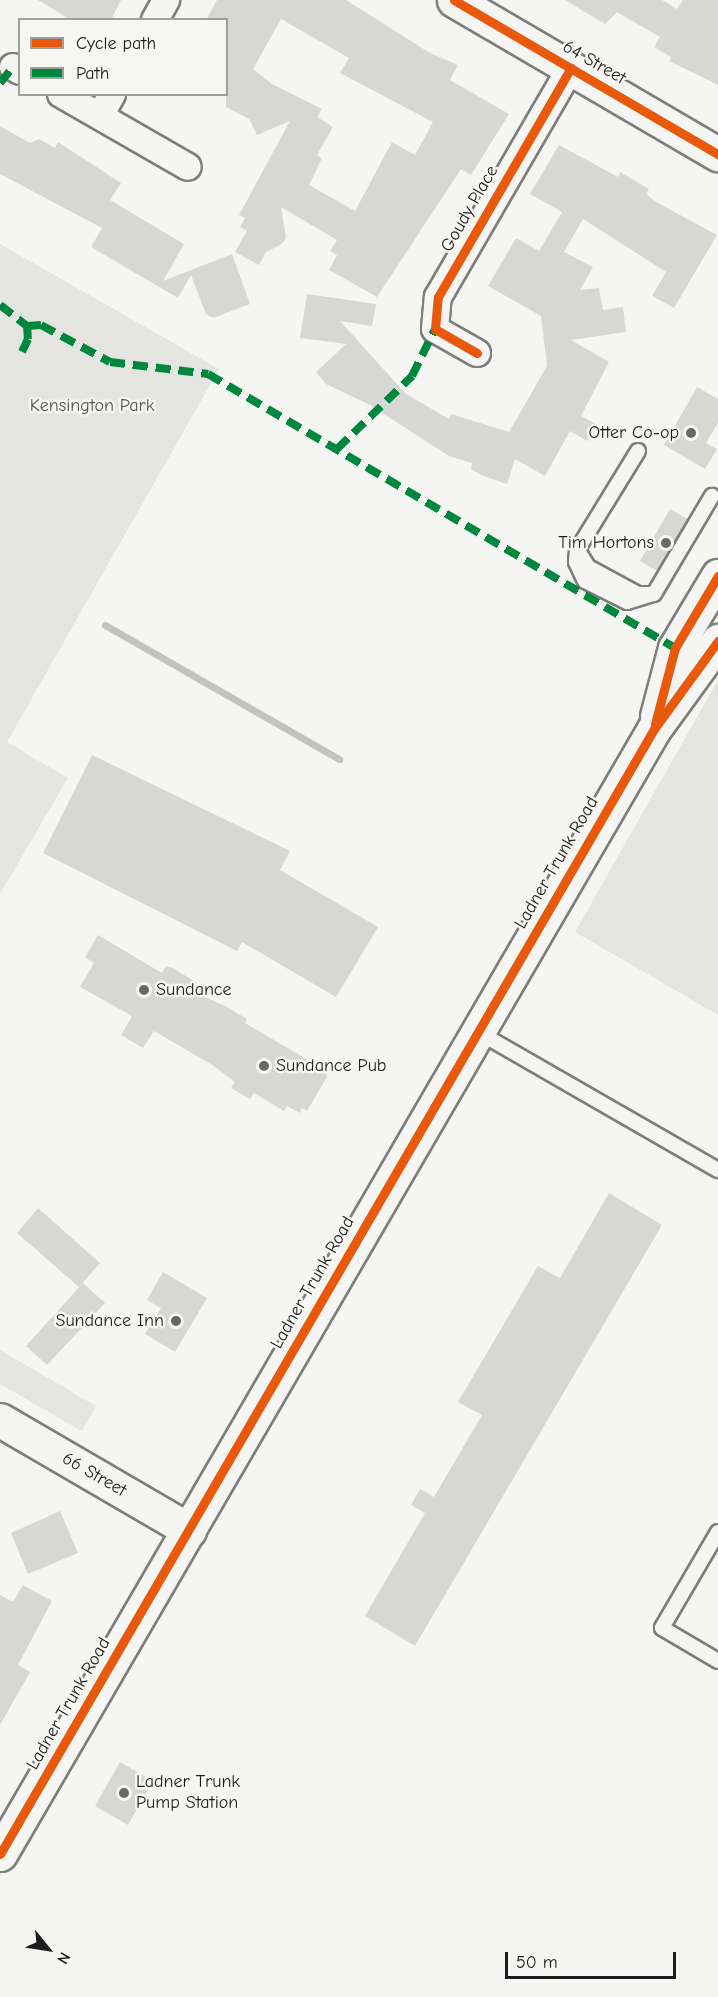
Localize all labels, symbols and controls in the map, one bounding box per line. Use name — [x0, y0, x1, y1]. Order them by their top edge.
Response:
legend — [18, 18, 228, 96]
text: Cycle path — [76, 33, 156, 54]
street label: 64 Street — [558, 36, 630, 90]
text: Path — [76, 63, 109, 84]
street label: Goudy Place — [437, 162, 503, 256]
park label: Kensington Park — [30, 395, 154, 417]
place label: Otter Co-op — [589, 422, 679, 444]
marker: Otter Co-op — [684, 426, 698, 440]
place label: Tim Hortons — [558, 532, 654, 554]
marker: Tim Hortons — [659, 536, 673, 550]
street label: Ladner Trunk Road — [510, 793, 604, 933]
place label: Sundance — [156, 979, 232, 1001]
marker: Sundance — [137, 983, 151, 997]
place label: Sundance Pub — [276, 1055, 386, 1077]
marker: Sundance Pub — [257, 1059, 271, 1073]
street label: Ladner Trunk Road — [266, 1213, 360, 1353]
place label: Sundance Inn — [55, 1310, 164, 1332]
marker: Sundance Inn — [169, 1314, 183, 1328]
street label: 66 Street — [58, 1448, 130, 1502]
street label: Ladner Trunk Road — [22, 1634, 116, 1774]
place label: Ladner Trunk Pump Station — [136, 1772, 240, 1814]
marker: Ladner Trunk Pump Station — [117, 1786, 131, 1800]
north arrow — [18, 1919, 78, 1979]
scale bar — [508, 1940, 679, 1978]
text: N — [53, 1949, 74, 1967]
text: 50 m — [516, 1952, 558, 1973]

